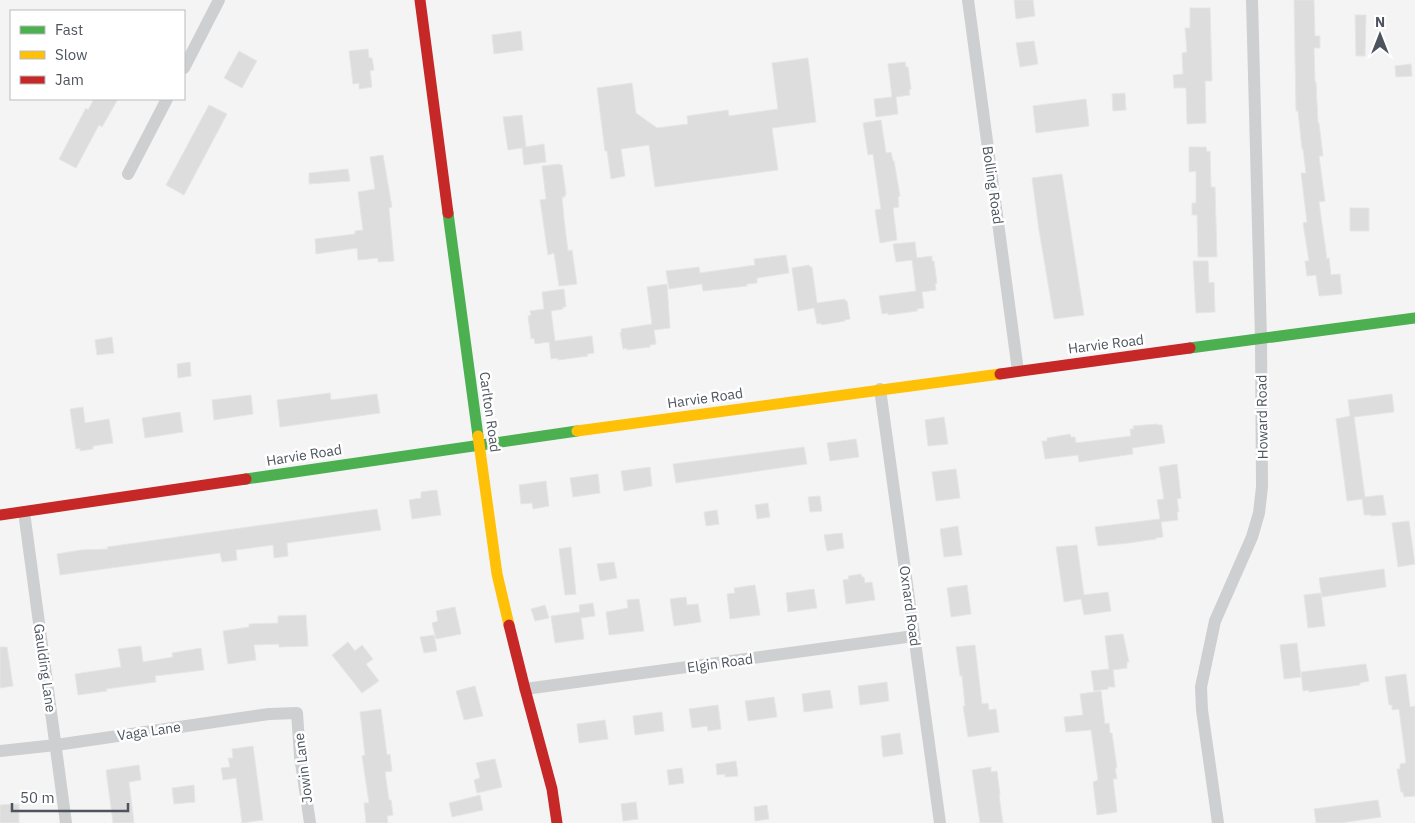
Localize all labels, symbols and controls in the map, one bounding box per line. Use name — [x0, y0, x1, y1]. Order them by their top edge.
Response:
legend — [10, 10, 185, 100]
north arrow — [1355, 10, 1405, 60]
text: N — [1375, 13, 1385, 31]
text: Fast — [55, 20, 83, 39]
text: Slow — [55, 45, 88, 64]
text: Jam — [55, 70, 84, 89]
street label: Bolling Road — [979, 145, 1007, 225]
street label: Harvie Road — [1067, 330, 1145, 358]
street label: Carlton Road — [475, 371, 505, 453]
street label: Howard Road — [1252, 375, 1272, 459]
street label: Harvie Road — [666, 384, 744, 412]
street label: Harvie Road — [265, 440, 343, 470]
street label: Oxnard Road — [895, 565, 925, 647]
street label: Gaulding Lane — [30, 623, 60, 714]
street label: Elgin Road — [686, 649, 754, 677]
street label: Vaga Lane — [116, 718, 182, 744]
street label: Jowin Lane — [290, 732, 316, 804]
scale bar — [12, 780, 129, 812]
text: 50 m — [20, 788, 55, 807]

